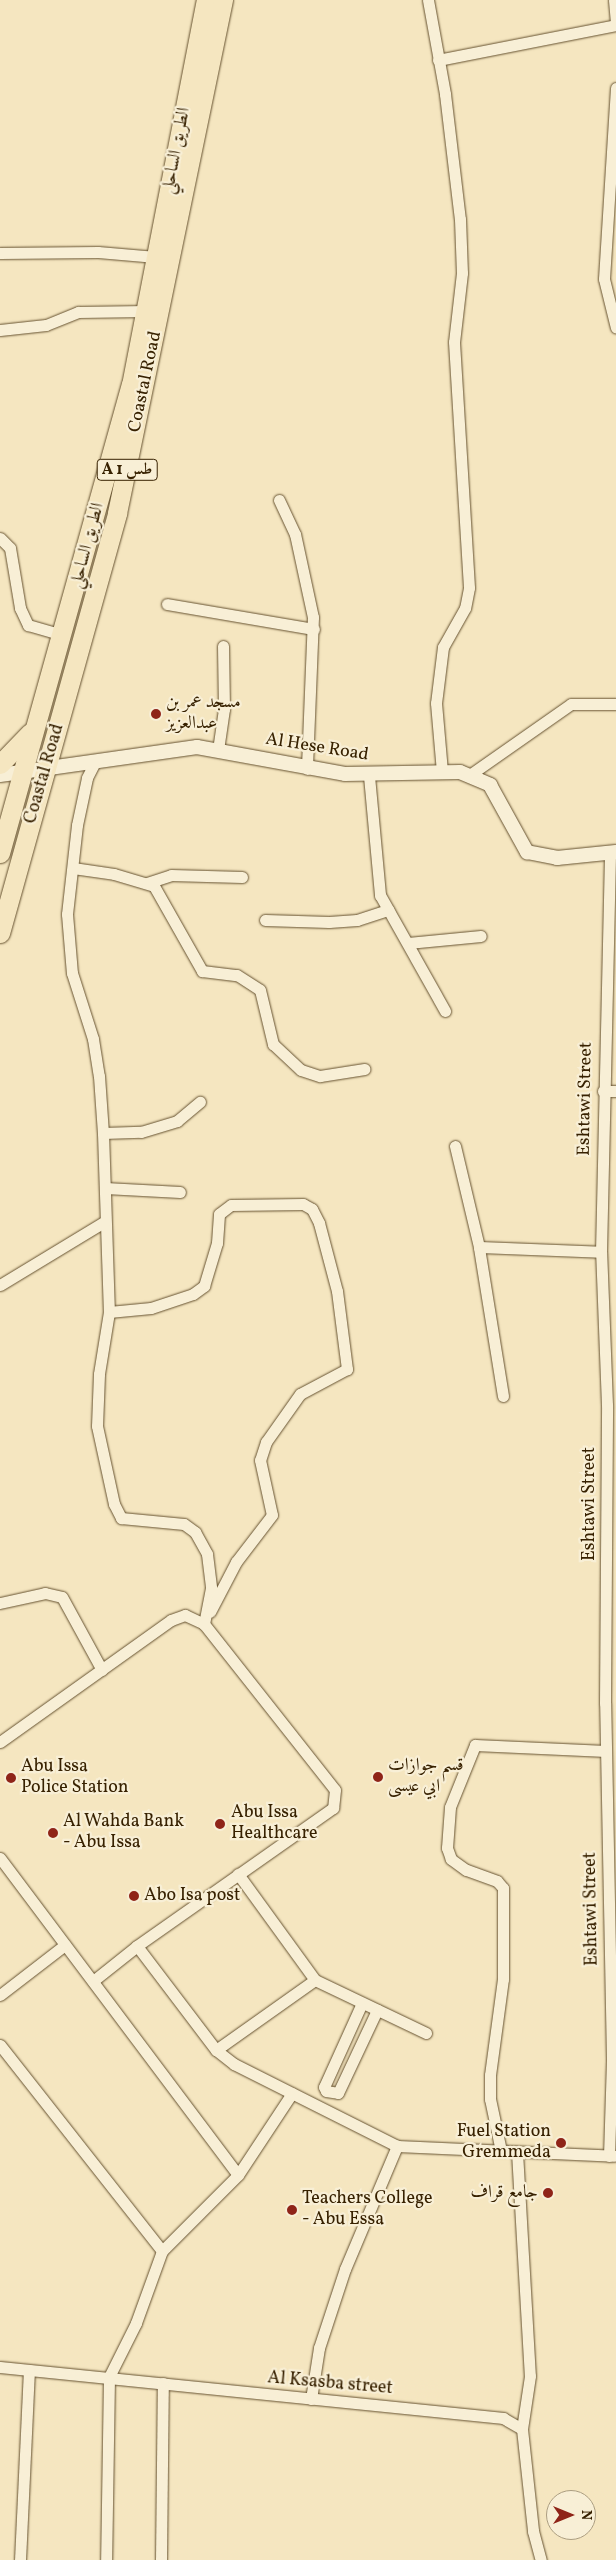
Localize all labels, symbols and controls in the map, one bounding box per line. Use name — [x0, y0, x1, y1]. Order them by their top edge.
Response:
street label: الطريق الساحلي — [158, 106, 196, 196]
street label: Coastal Road — [125, 329, 167, 435]
road number: A 1 طس — [96, 456, 158, 484]
street label: الطريق الساحلي — [66, 501, 110, 591]
place label: مسجد عمر بن عبدالعزيز — [166, 693, 241, 736]
marker: مسجد عمر بن عبدالعزيز — [150, 708, 162, 720]
street label: Coastal Road — [20, 722, 70, 826]
street label: Al Hese Road — [264, 729, 370, 767]
street label: Eshtawi Street — [574, 1042, 598, 1156]
street label: Eshtawi Street — [579, 1447, 601, 1561]
place label: قسم جوازات ابي عيسى — [388, 1756, 464, 1798]
place label: Abu Issa Police Station — [21, 1757, 128, 1800]
marker: قسم جوازات ابي عيسى — [372, 1771, 384, 1783]
marker: Abu Issa Police Station — [5, 1772, 17, 1784]
place label: Abu Issa Healthcare — [231, 1803, 318, 1846]
place label: Al Wahda Bank - Abu Issa — [63, 1812, 185, 1855]
marker: Abu Issa Healthcare — [213, 1817, 227, 1831]
marker: Al Wahda Bank - Abu Issa — [47, 1827, 59, 1839]
street label: Eshtawi Street — [580, 1852, 604, 1966]
place label: Abo Isa post — [144, 1885, 240, 1907]
marker: Abo Isa post — [128, 1890, 140, 1902]
place label: Fuel Station Gremmeda — [457, 2122, 551, 2164]
marker: Fuel Station Gremmeda — [555, 2137, 567, 2149]
place label: جامع قراف — [470, 2182, 538, 2204]
marker: جامع قراف — [542, 2187, 554, 2199]
place label: Teachers College - Abu Essa — [302, 2189, 433, 2232]
marker: Teachers College - Abu Essa — [286, 2204, 298, 2216]
street label: Al Ksasba street — [267, 2368, 393, 2400]
north arrow — [546, 2490, 596, 2540]
text: N — [576, 2510, 595, 2520]

